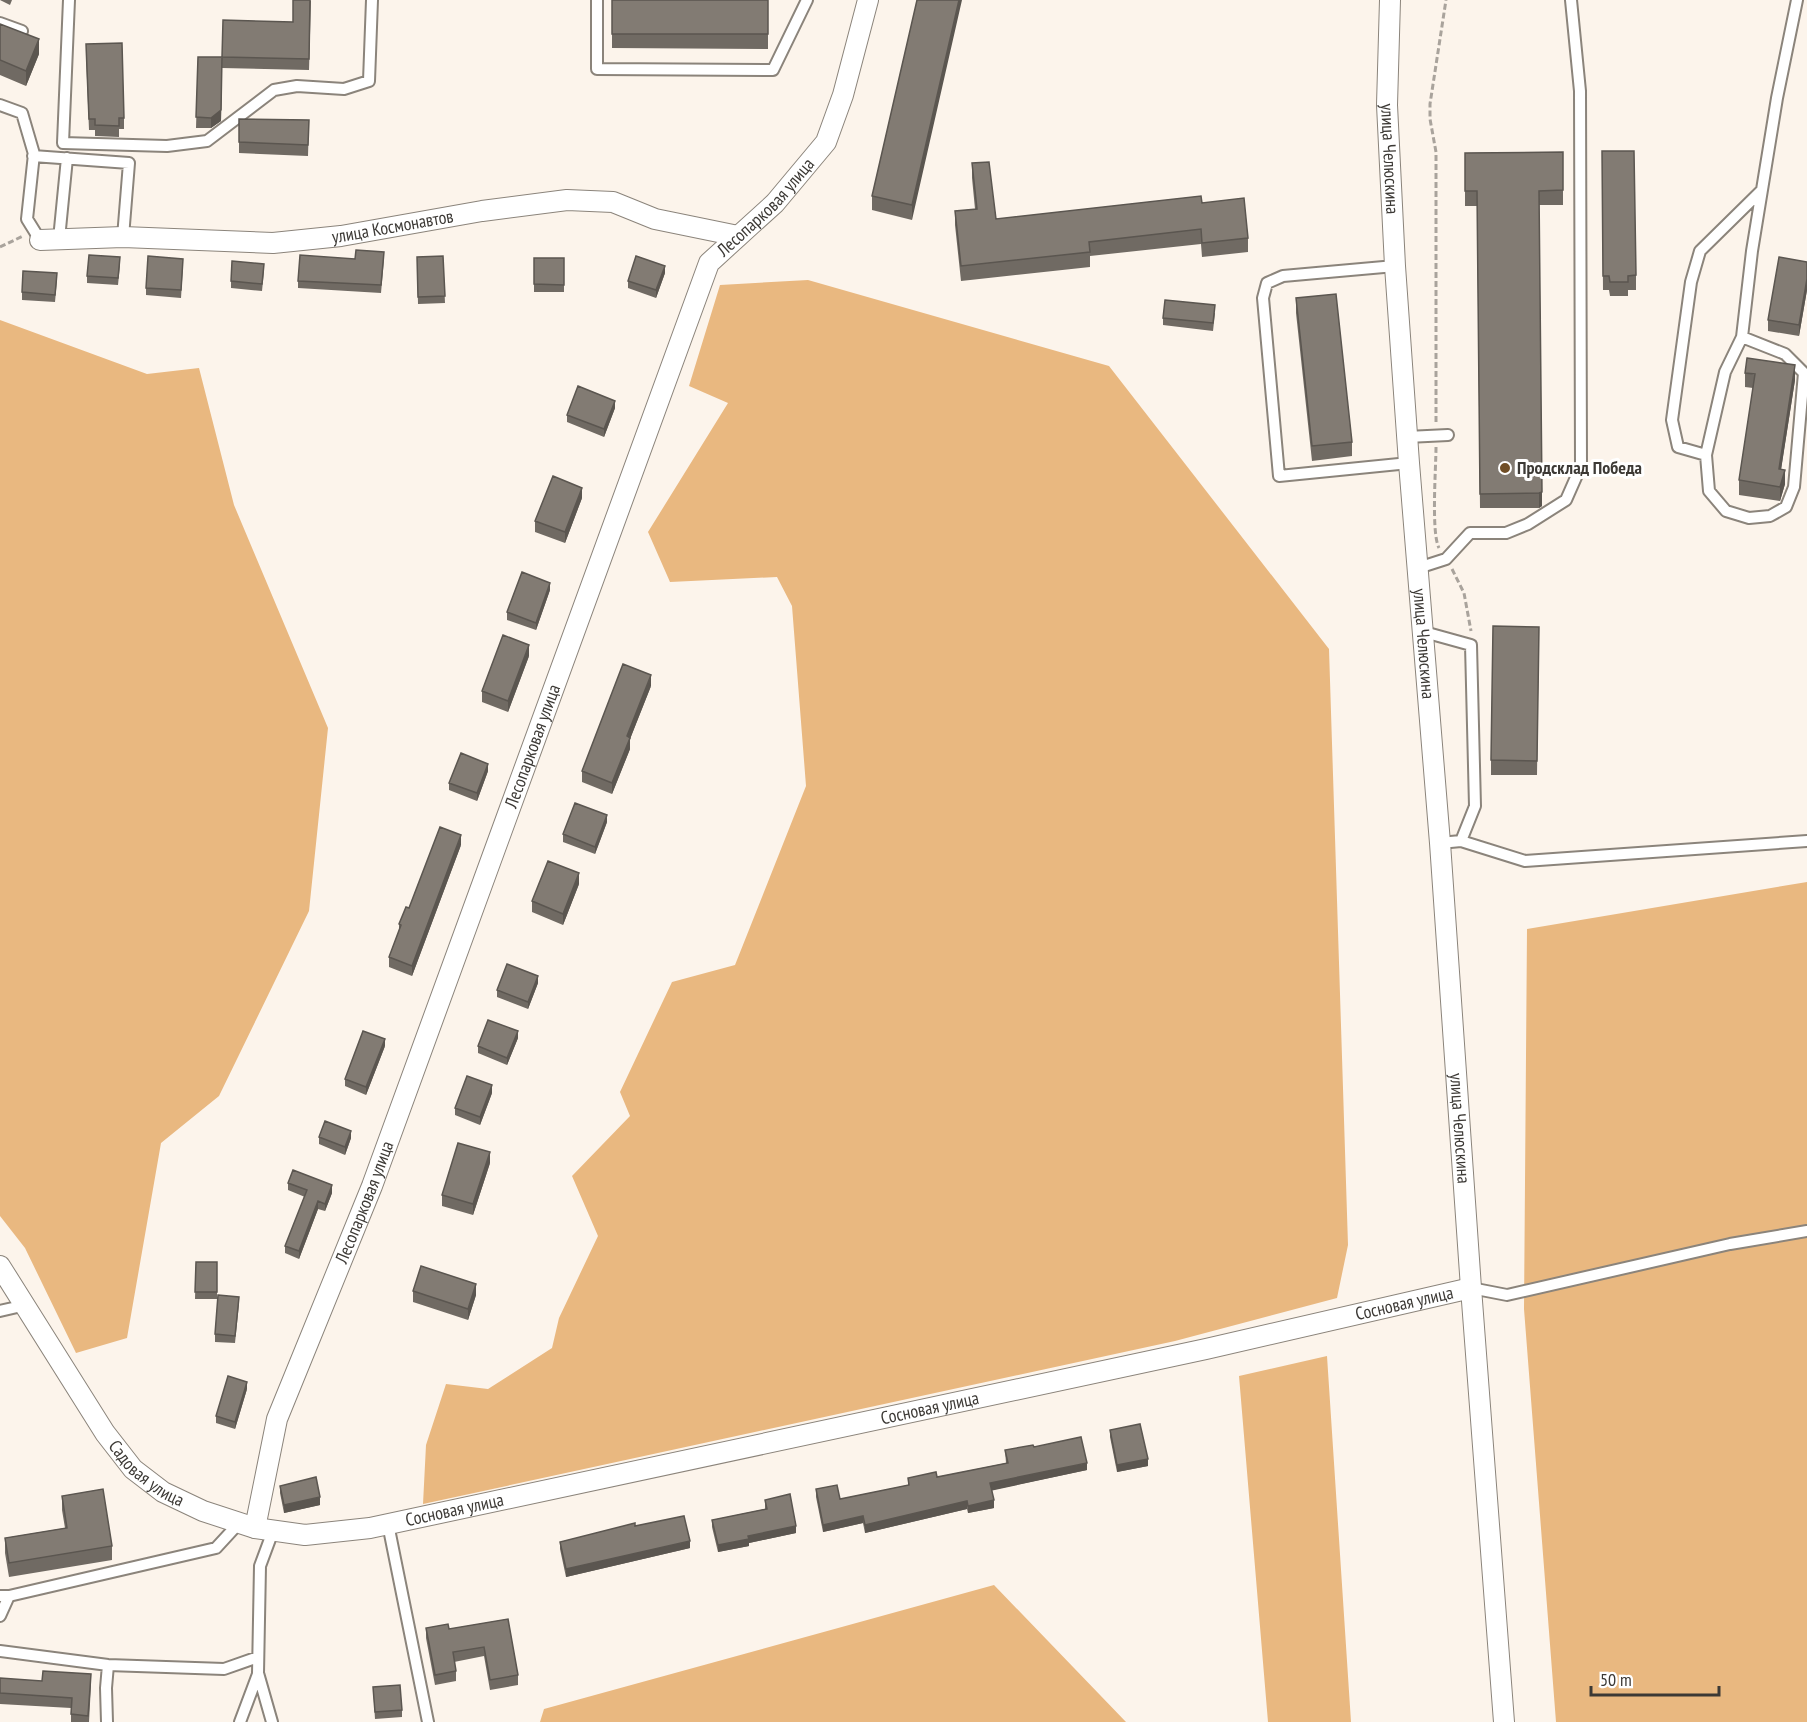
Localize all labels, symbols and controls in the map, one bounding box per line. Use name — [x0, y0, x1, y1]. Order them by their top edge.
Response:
street label: улица Челюскина — [1376, 103, 1404, 215]
street label: Лесопарковая улица — [711, 153, 819, 262]
street label: улица Космонавтов — [331, 204, 455, 248]
place label: Продсклад Победа — [1517, 456, 1642, 479]
marker: Продсклад Победа — [1498, 461, 1512, 475]
street label: улица Челюскина — [1408, 587, 1440, 700]
street label: Лесопарковая улица — [499, 681, 565, 812]
street label: улица Челюскина — [1445, 1072, 1476, 1184]
street label: Лесопарковая улица — [329, 1138, 398, 1268]
street label: Сосновая улица — [1353, 1280, 1455, 1325]
street label: Сосновая улица — [879, 1386, 981, 1429]
street label: Садовая улица — [104, 1435, 188, 1511]
street label: Сосновая улица — [403, 1488, 506, 1531]
scale bar — [1591, 1659, 1718, 1697]
text: 50 m — [1600, 1668, 1632, 1691]

